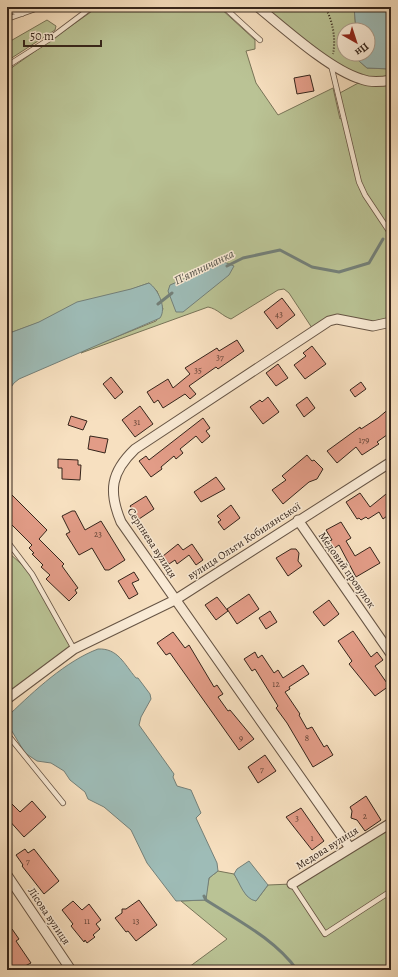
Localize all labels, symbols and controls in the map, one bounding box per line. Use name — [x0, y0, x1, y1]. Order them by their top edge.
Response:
scale bar — [24, 22, 101, 48]
north arrow — [336, 22, 376, 62]
text: 50 m — [30, 28, 54, 44]
text: Пн — [351, 39, 372, 60]
water label: П'ятничанка — [171, 245, 237, 288]
house number: 43 — [275, 308, 283, 320]
house number: 37 — [216, 351, 224, 363]
house number: 35 — [194, 364, 202, 376]
house number: 31 — [134, 416, 140, 428]
house number: 179 — [359, 434, 369, 446]
street label: вулиця Ольги Кобилянської — [184, 499, 304, 583]
street label: Серпнева вулиця — [124, 505, 180, 581]
house number: 23 — [94, 528, 102, 540]
street label: Медовий провулок — [315, 529, 379, 611]
house number: 12 — [272, 678, 280, 690]
house number: 9 — [239, 732, 243, 744]
house number: 8 — [305, 732, 309, 744]
house number: 7 — [260, 763, 264, 775]
house number: 2 — [363, 810, 368, 822]
house number: 3 — [295, 812, 299, 824]
street label: Медова вулиця — [293, 823, 361, 873]
house number: 1 — [310, 832, 314, 844]
house number: 7 — [26, 855, 30, 867]
street label: Лісова вулиця — [24, 884, 74, 948]
house number: 11 — [84, 915, 90, 927]
house number: 13 — [133, 915, 140, 927]

